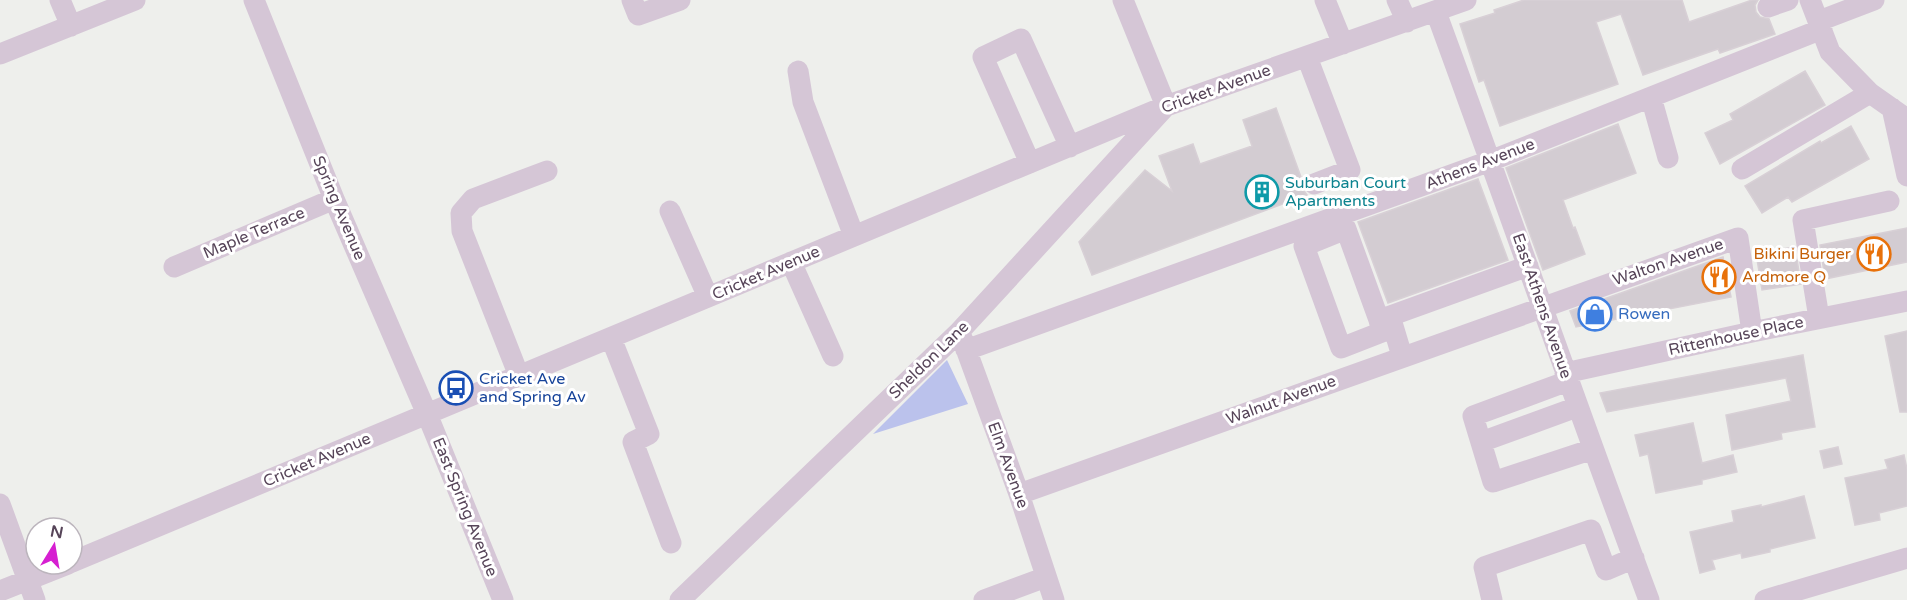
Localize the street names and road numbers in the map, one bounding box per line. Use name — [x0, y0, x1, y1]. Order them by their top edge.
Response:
street label: Cricket Avenue — [1159, 60, 1273, 118]
street label: Athens Avenue — [1423, 134, 1537, 194]
street label: Spring Avenue — [308, 153, 370, 263]
street label: Maple Terrace — [200, 203, 308, 263]
street label: East Athens Avenue — [1508, 231, 1576, 381]
street label: Walton Avenue — [1610, 234, 1726, 290]
street label: Cricket Avenue — [709, 241, 823, 305]
street label: Rittenhouse Place — [1667, 312, 1805, 360]
street label: Sheldon Lane — [885, 317, 973, 403]
street label: Walnut Avenue — [1223, 371, 1339, 429]
street label: Elm Avenue — [983, 419, 1033, 511]
street label: Cricket Avenue — [260, 428, 374, 492]
street label: East Spring Avenue — [428, 435, 502, 579]

